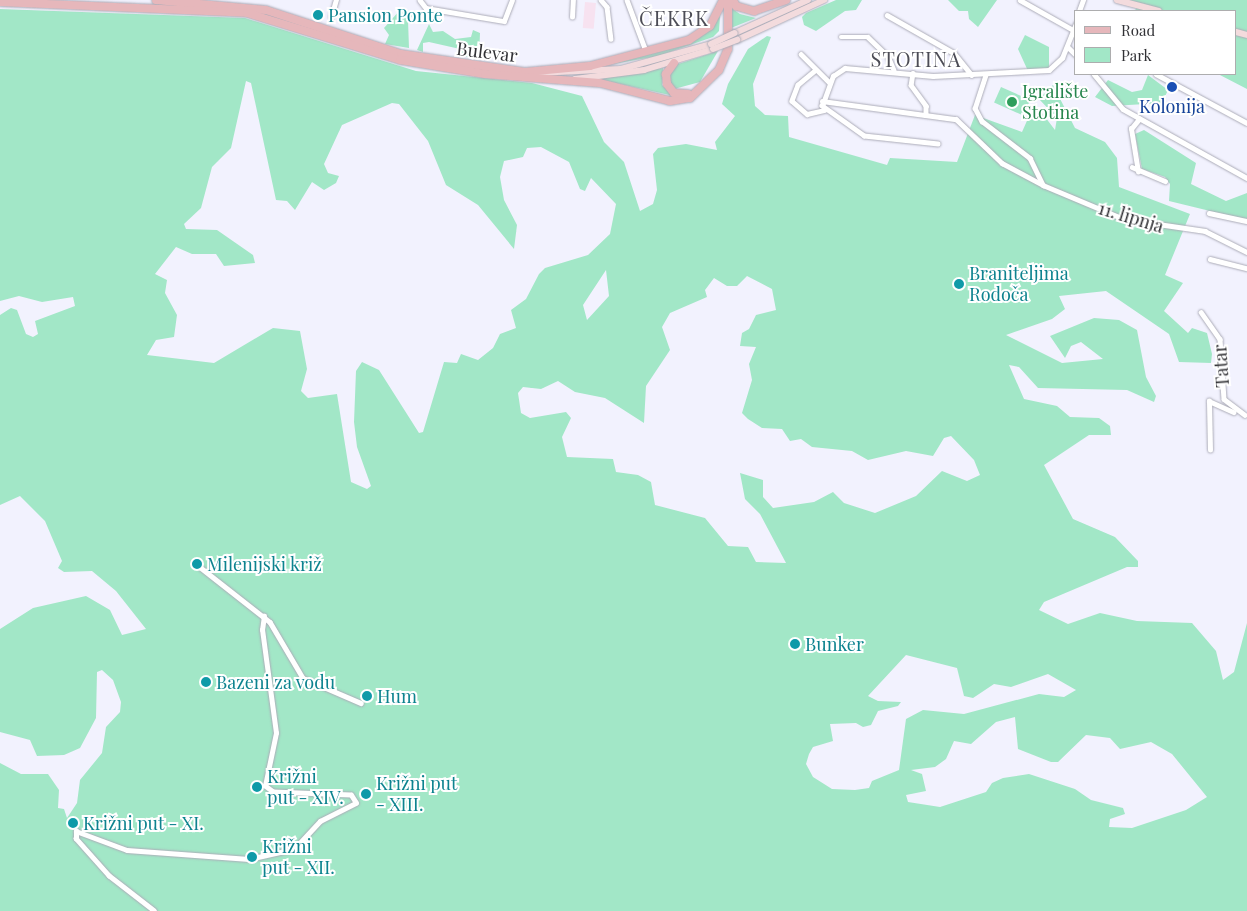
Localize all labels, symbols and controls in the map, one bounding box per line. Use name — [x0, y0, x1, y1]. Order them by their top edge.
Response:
place label: Pansion Ponte — [328, 4, 443, 26]
district label: ČEKRK — [638, 5, 710, 29]
marker: Pansion Ponte — [312, 9, 324, 21]
legend — [1074, 10, 1237, 75]
text: Road — [1121, 20, 1155, 40]
street label: Bulevar — [455, 38, 519, 66]
text: Park — [1121, 45, 1152, 65]
district label: STOTINA — [870, 46, 962, 70]
place label: Igralište Stotina — [1022, 81, 1088, 124]
marker: Kolonija — [1166, 81, 1178, 93]
place label: Kolonija — [1139, 95, 1205, 117]
marker: Igralište Stotina — [1006, 96, 1018, 108]
street label: 11. lipnja — [1095, 197, 1167, 237]
place label: Braniteljima Rodoča — [969, 263, 1069, 306]
marker: Braniteljima Rodoča — [953, 278, 965, 290]
street label: Tatar — [1209, 344, 1233, 388]
place label: Milenijski križ — [207, 553, 322, 575]
marker: Milenijski križ — [191, 558, 203, 570]
place label: Bunker — [805, 633, 864, 655]
marker: Bunker — [789, 638, 801, 650]
place label: Bazeni za vodu — [216, 671, 336, 693]
marker: Bazeni za vodu — [200, 676, 212, 688]
place label: Hum — [377, 685, 417, 707]
marker: Hum — [361, 690, 373, 702]
place label: Križni put - XIV. — [267, 766, 344, 809]
place label: Križni put - XIII. — [376, 773, 457, 816]
marker: Križni put - XIV. — [251, 781, 263, 793]
marker: Križni put - XIII. — [360, 788, 372, 800]
place label: Križni put - XI. — [83, 812, 204, 834]
marker: Križni put - XI. — [67, 817, 79, 829]
place label: Križni put - XII. — [262, 836, 335, 879]
marker: Križni put - XII. — [246, 851, 258, 863]

